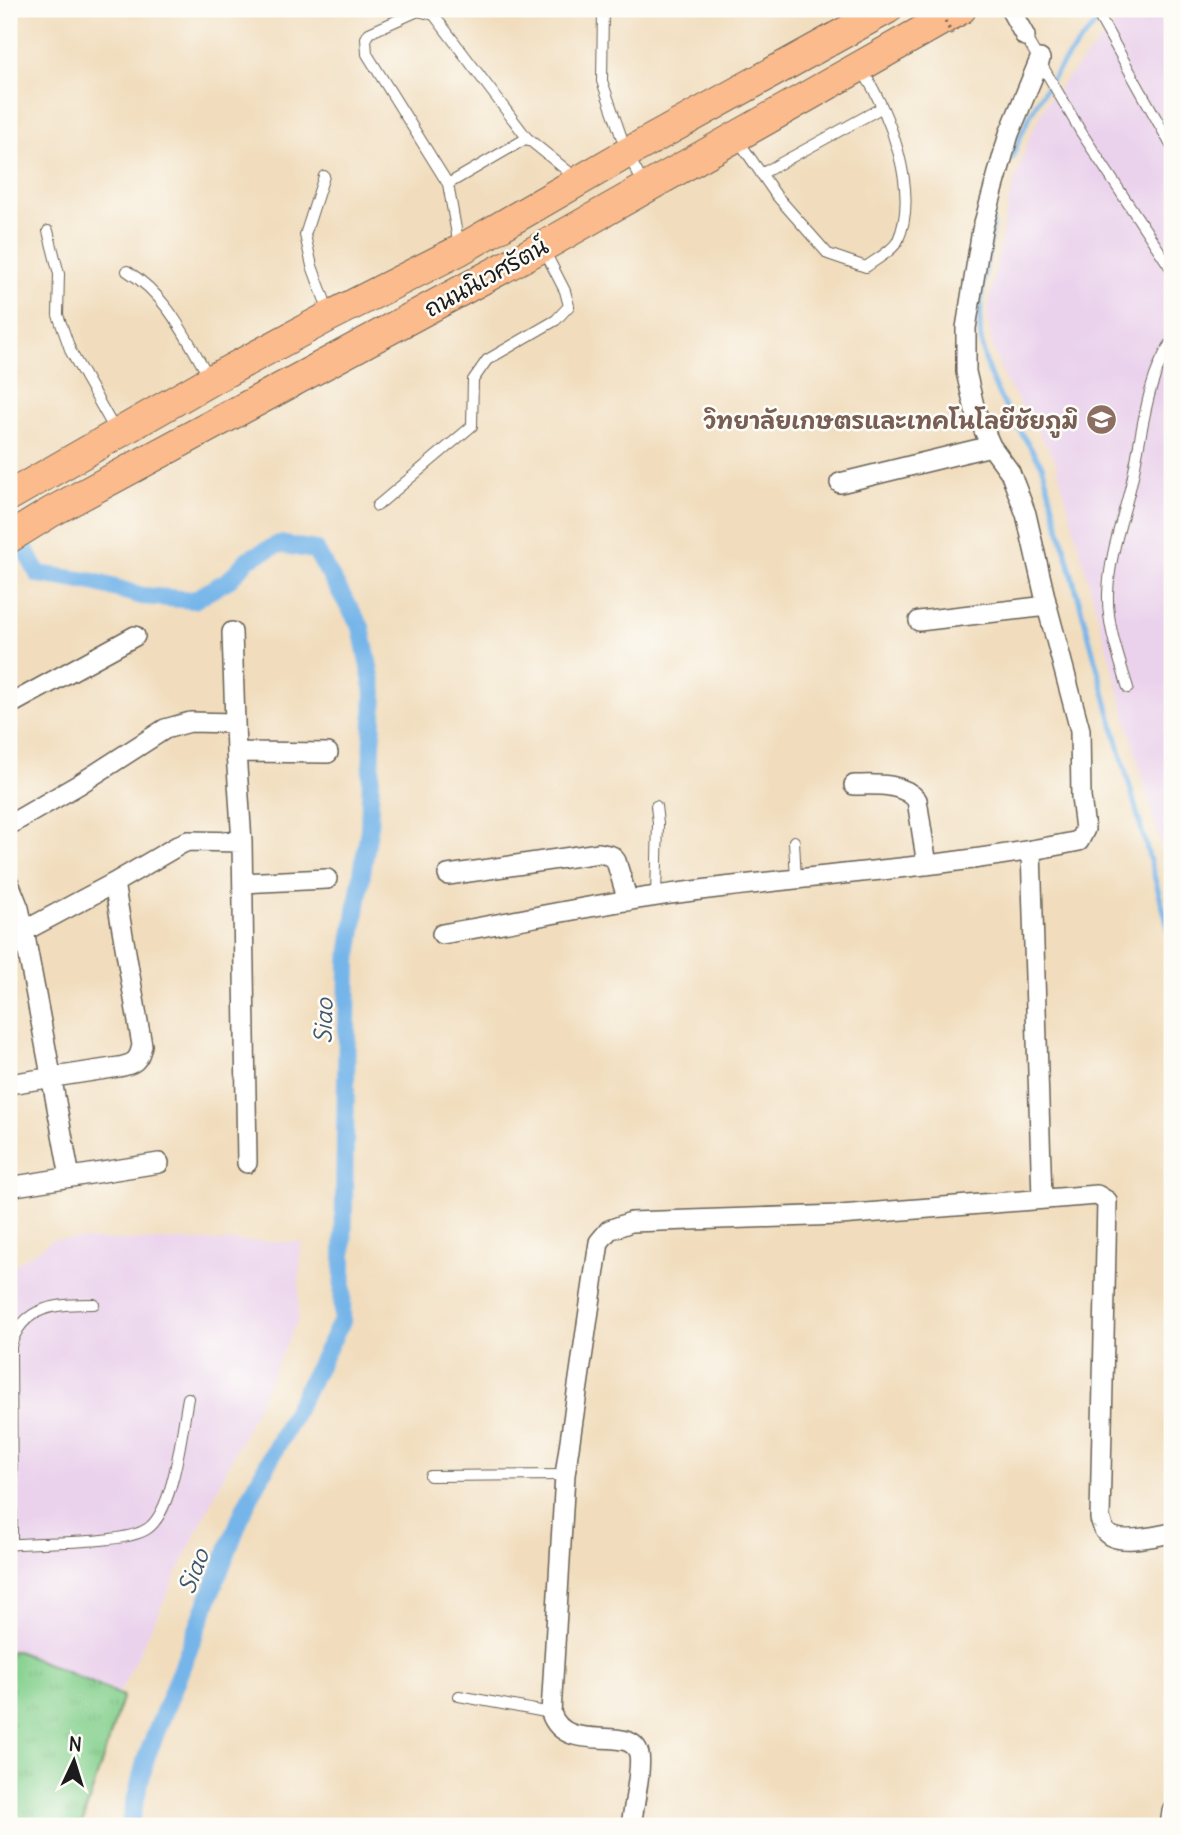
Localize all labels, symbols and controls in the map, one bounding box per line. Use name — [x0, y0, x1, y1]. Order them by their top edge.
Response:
street label: ถนนนิเวศรัตน์ — [418, 230, 553, 323]
school or university icon: วิทยาลัยเกษตรและเทคโนโลยีชัยภูมิ — [1084, 403, 1118, 437]
place label: วิทยาลัยเกษตรและเทคโนโลยีชัยภูมิ — [703, 406, 1078, 438]
water label: Siao — [308, 996, 338, 1044]
water label: Siao — [171, 1543, 216, 1598]
north arrow — [38, 1727, 108, 1797]
text: N — [68, 1732, 83, 1756]

